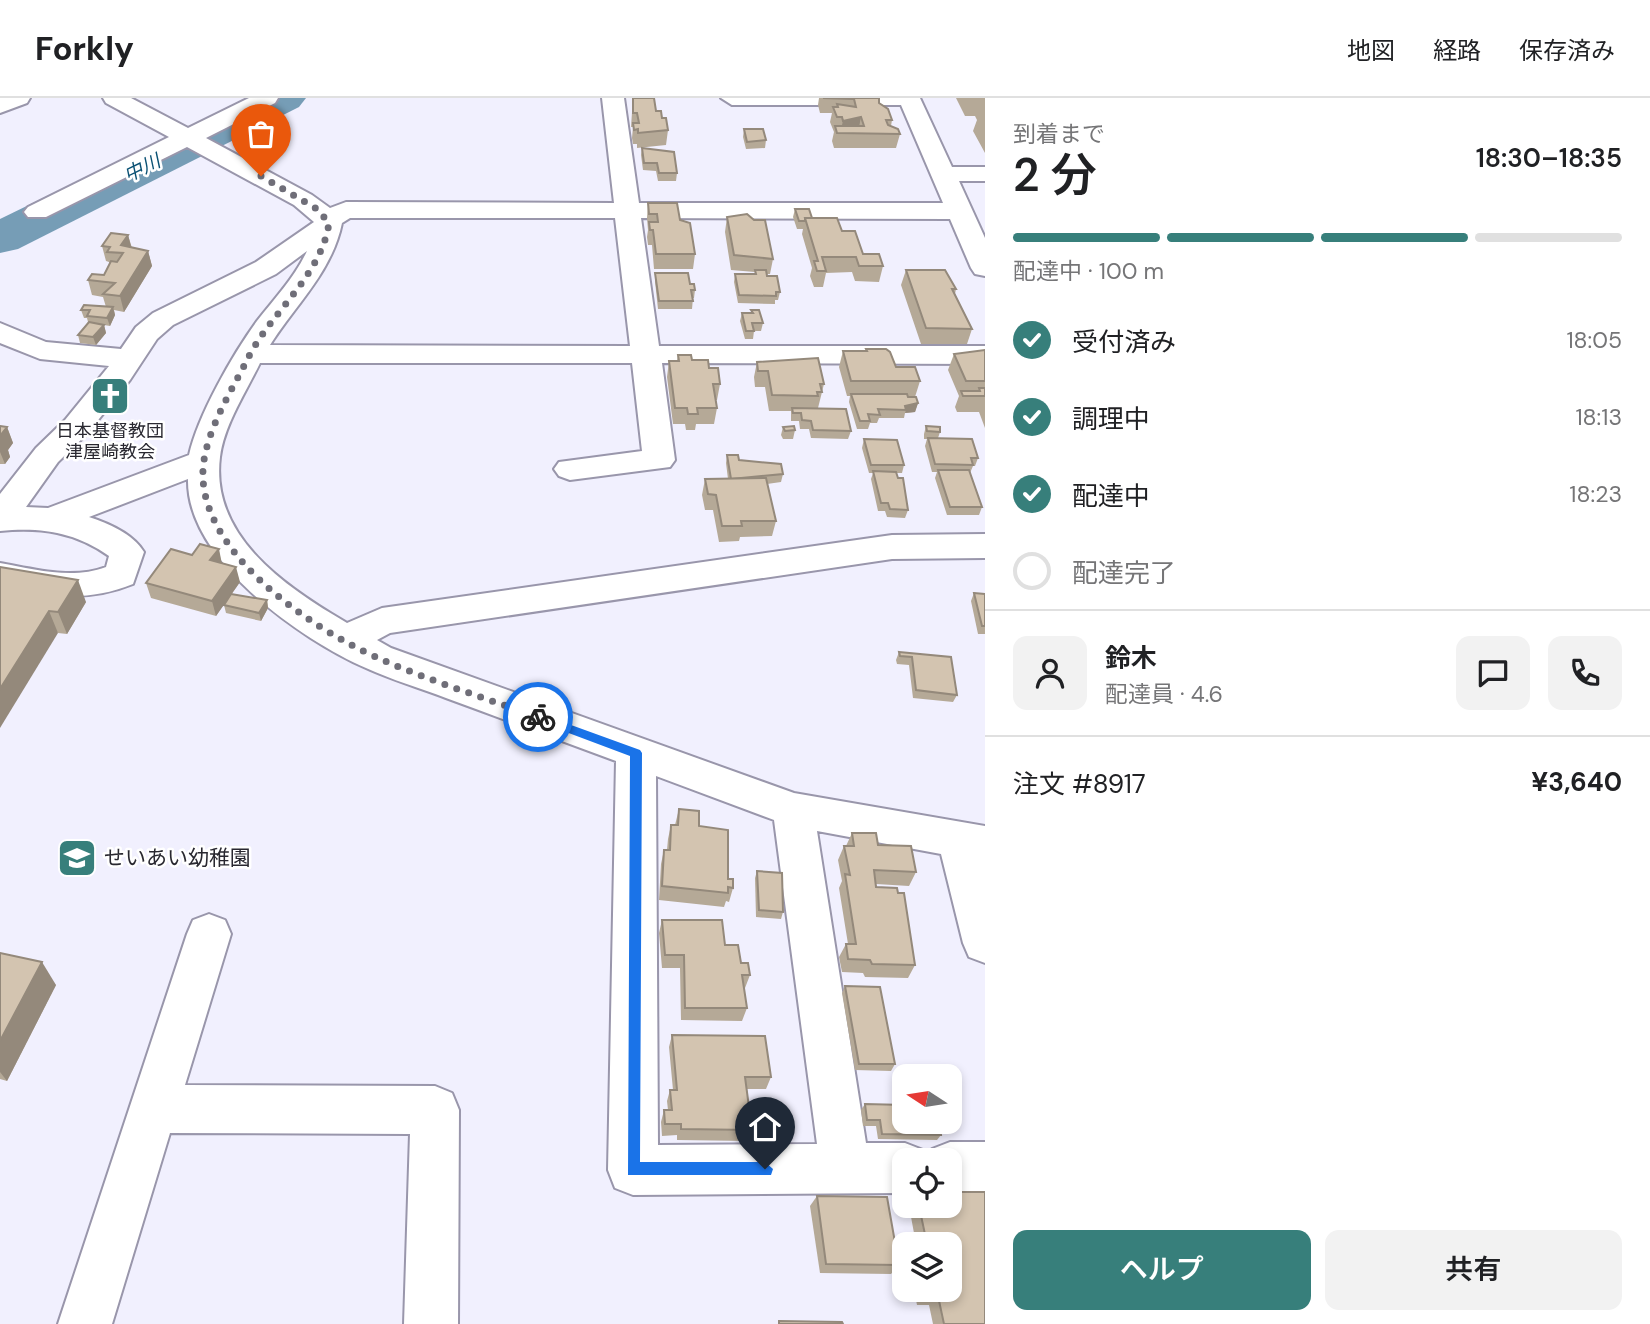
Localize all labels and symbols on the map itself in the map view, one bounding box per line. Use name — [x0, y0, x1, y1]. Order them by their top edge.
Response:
pin — [231, 104, 291, 176]
water label: 中川 — [119, 148, 166, 188]
church icon: 日本基督教団 津屋崎教会 — [89, 375, 131, 417]
place label: 日本基督教団 津屋崎教会 — [56, 419, 164, 464]
courier — [503, 682, 573, 752]
school or university icon: せいあい幼稚園 — [56, 837, 98, 879]
place label: せいあい幼稚園 — [104, 844, 251, 872]
north arrow — [892, 1064, 962, 1134]
pin — [735, 1097, 795, 1169]

